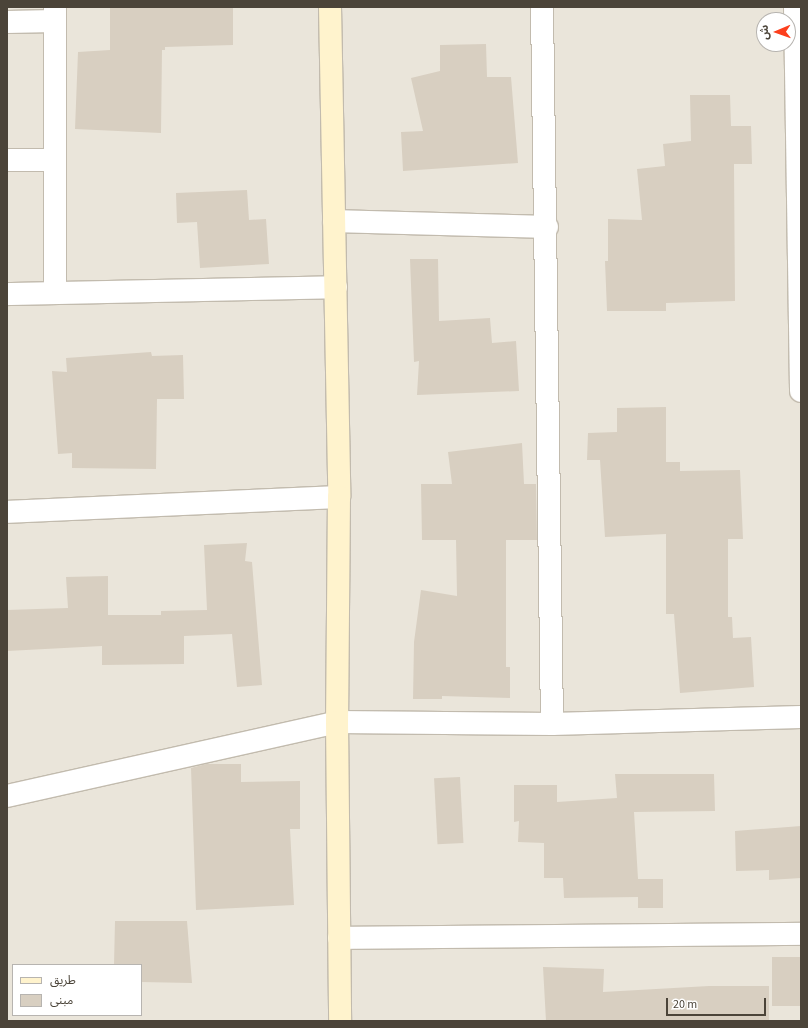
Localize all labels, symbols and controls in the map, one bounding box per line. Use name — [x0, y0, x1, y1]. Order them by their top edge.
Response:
north arrow — [756, 12, 796, 52]
text: ش — [757, 25, 772, 40]
legend — [12, 964, 142, 1016]
text: طريق — [50, 972, 76, 989]
scale bar — [668, 990, 768, 1016]
text: مبنى — [50, 992, 73, 1009]
text: 20 m — [673, 996, 697, 1013]

